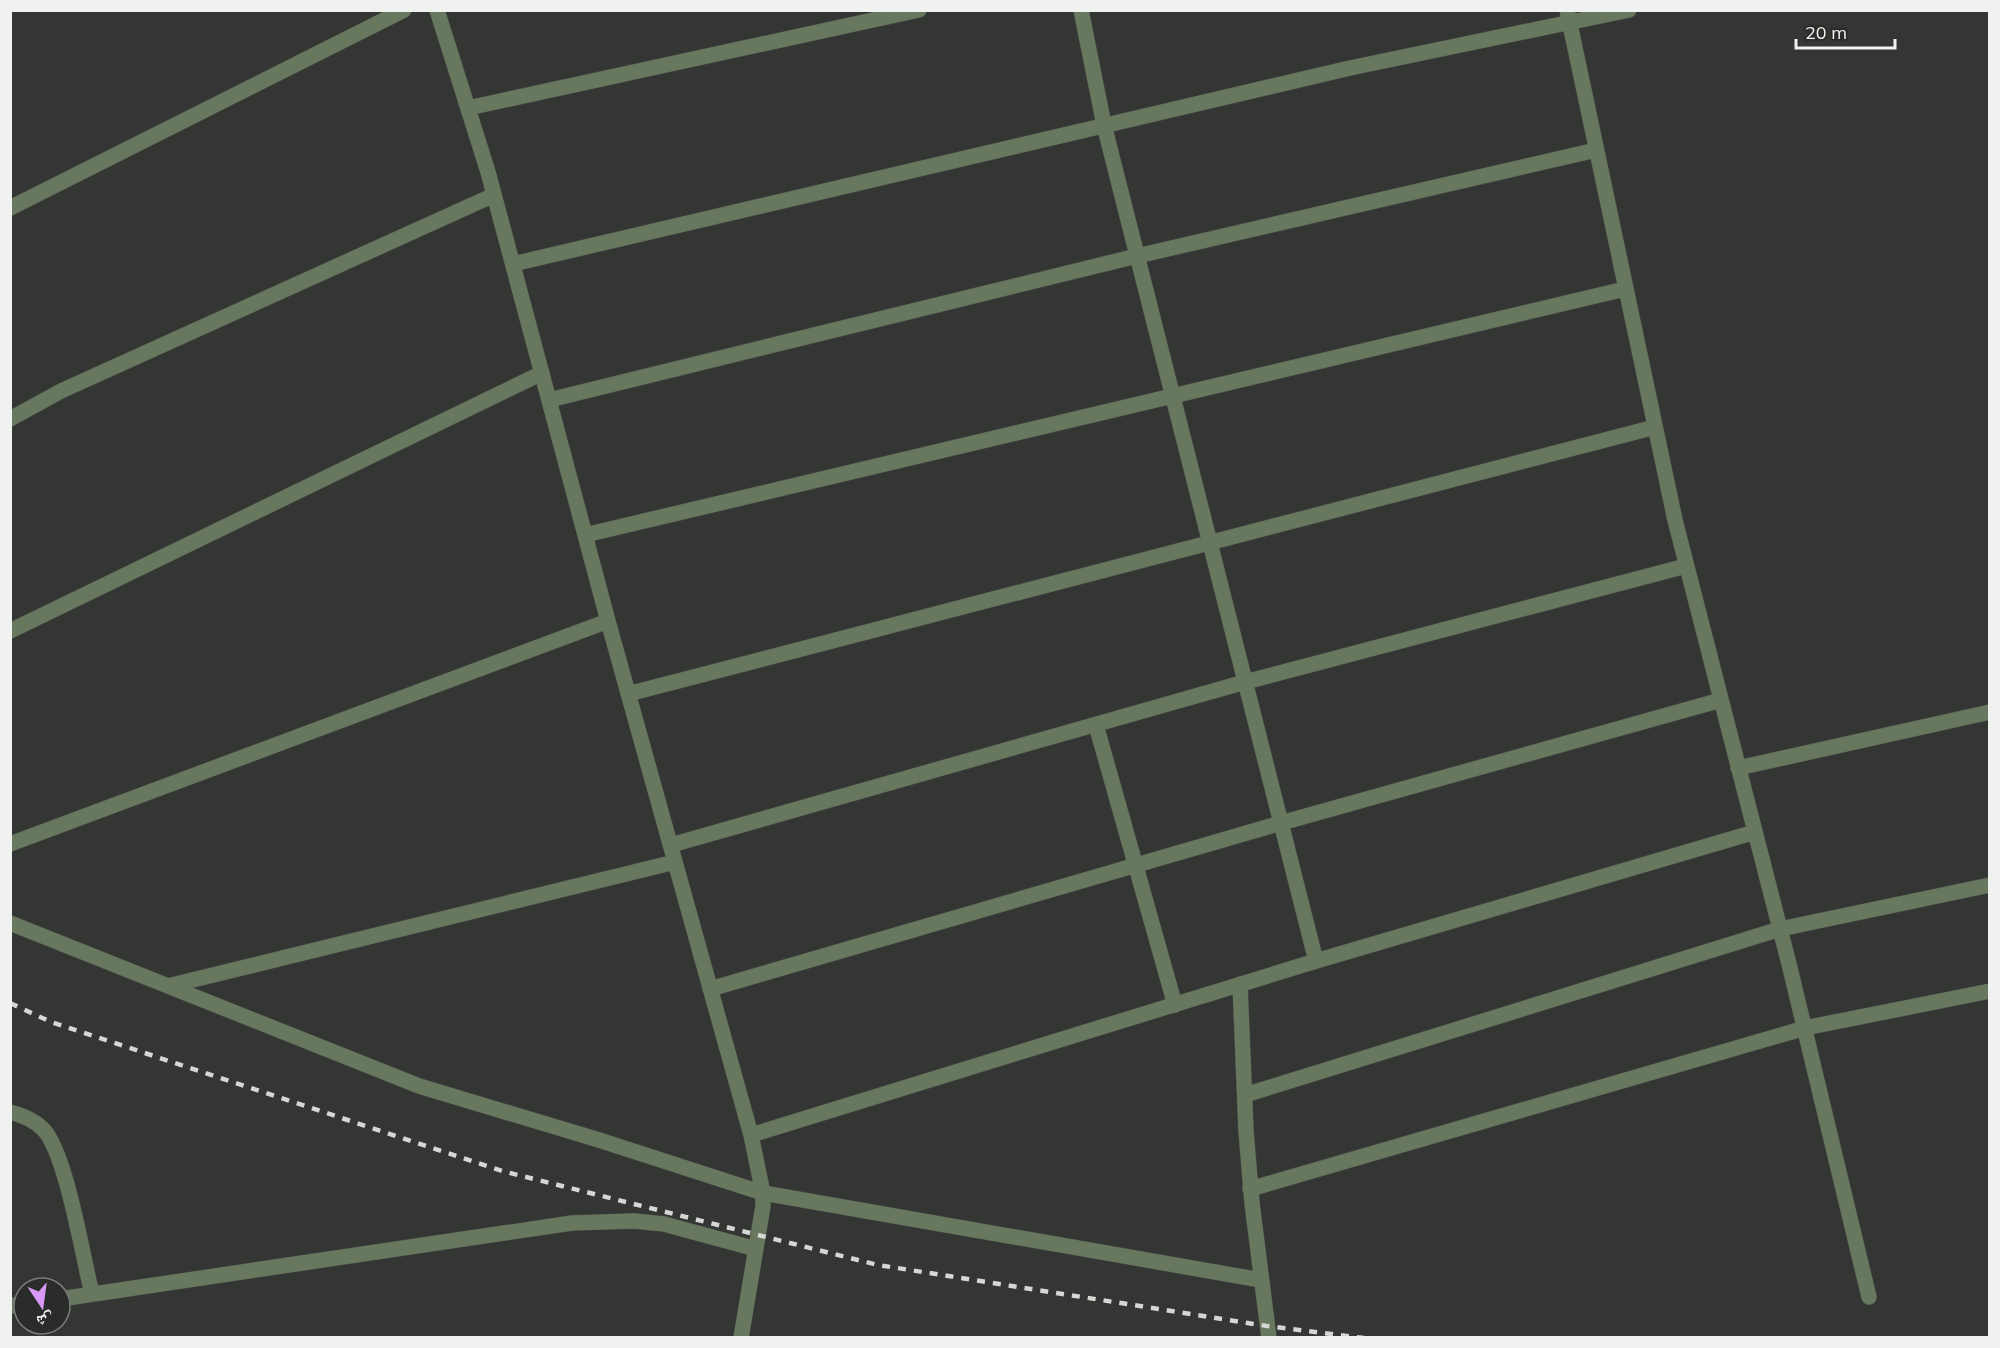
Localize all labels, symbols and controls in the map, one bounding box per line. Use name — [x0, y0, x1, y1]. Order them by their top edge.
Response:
scale bar — [1796, 12, 1895, 50]
text: 20 m — [1805, 21, 1847, 44]
north arrow — [12, 1276, 72, 1336]
text: ش — [35, 1309, 56, 1332]

